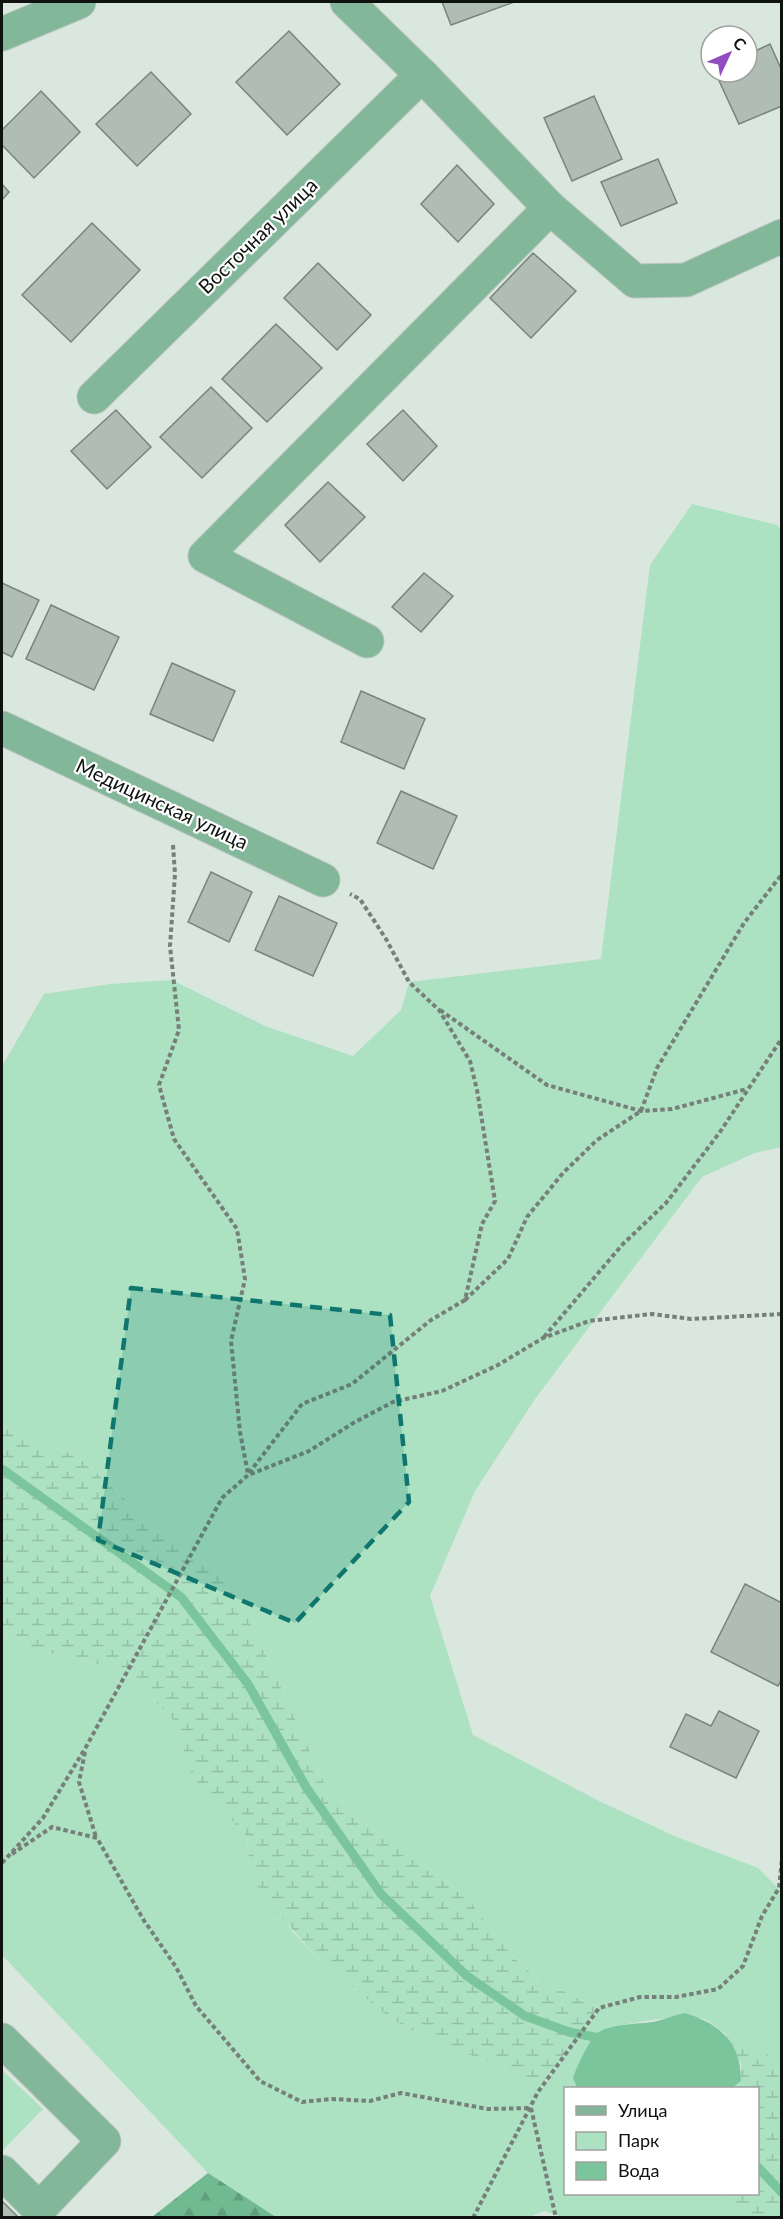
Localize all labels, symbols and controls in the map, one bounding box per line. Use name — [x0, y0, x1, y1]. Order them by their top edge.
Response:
north arrow — [699, 24, 759, 84]
text: С — [730, 33, 751, 54]
street label: Восточная улица — [193, 173, 322, 298]
street label: Медицинская улица — [73, 753, 252, 853]
legend — [564, 2087, 759, 2195]
text: Улица — [618, 2099, 668, 2121]
text: Парк — [618, 2129, 660, 2151]
text: Вода — [618, 2159, 659, 2181]

